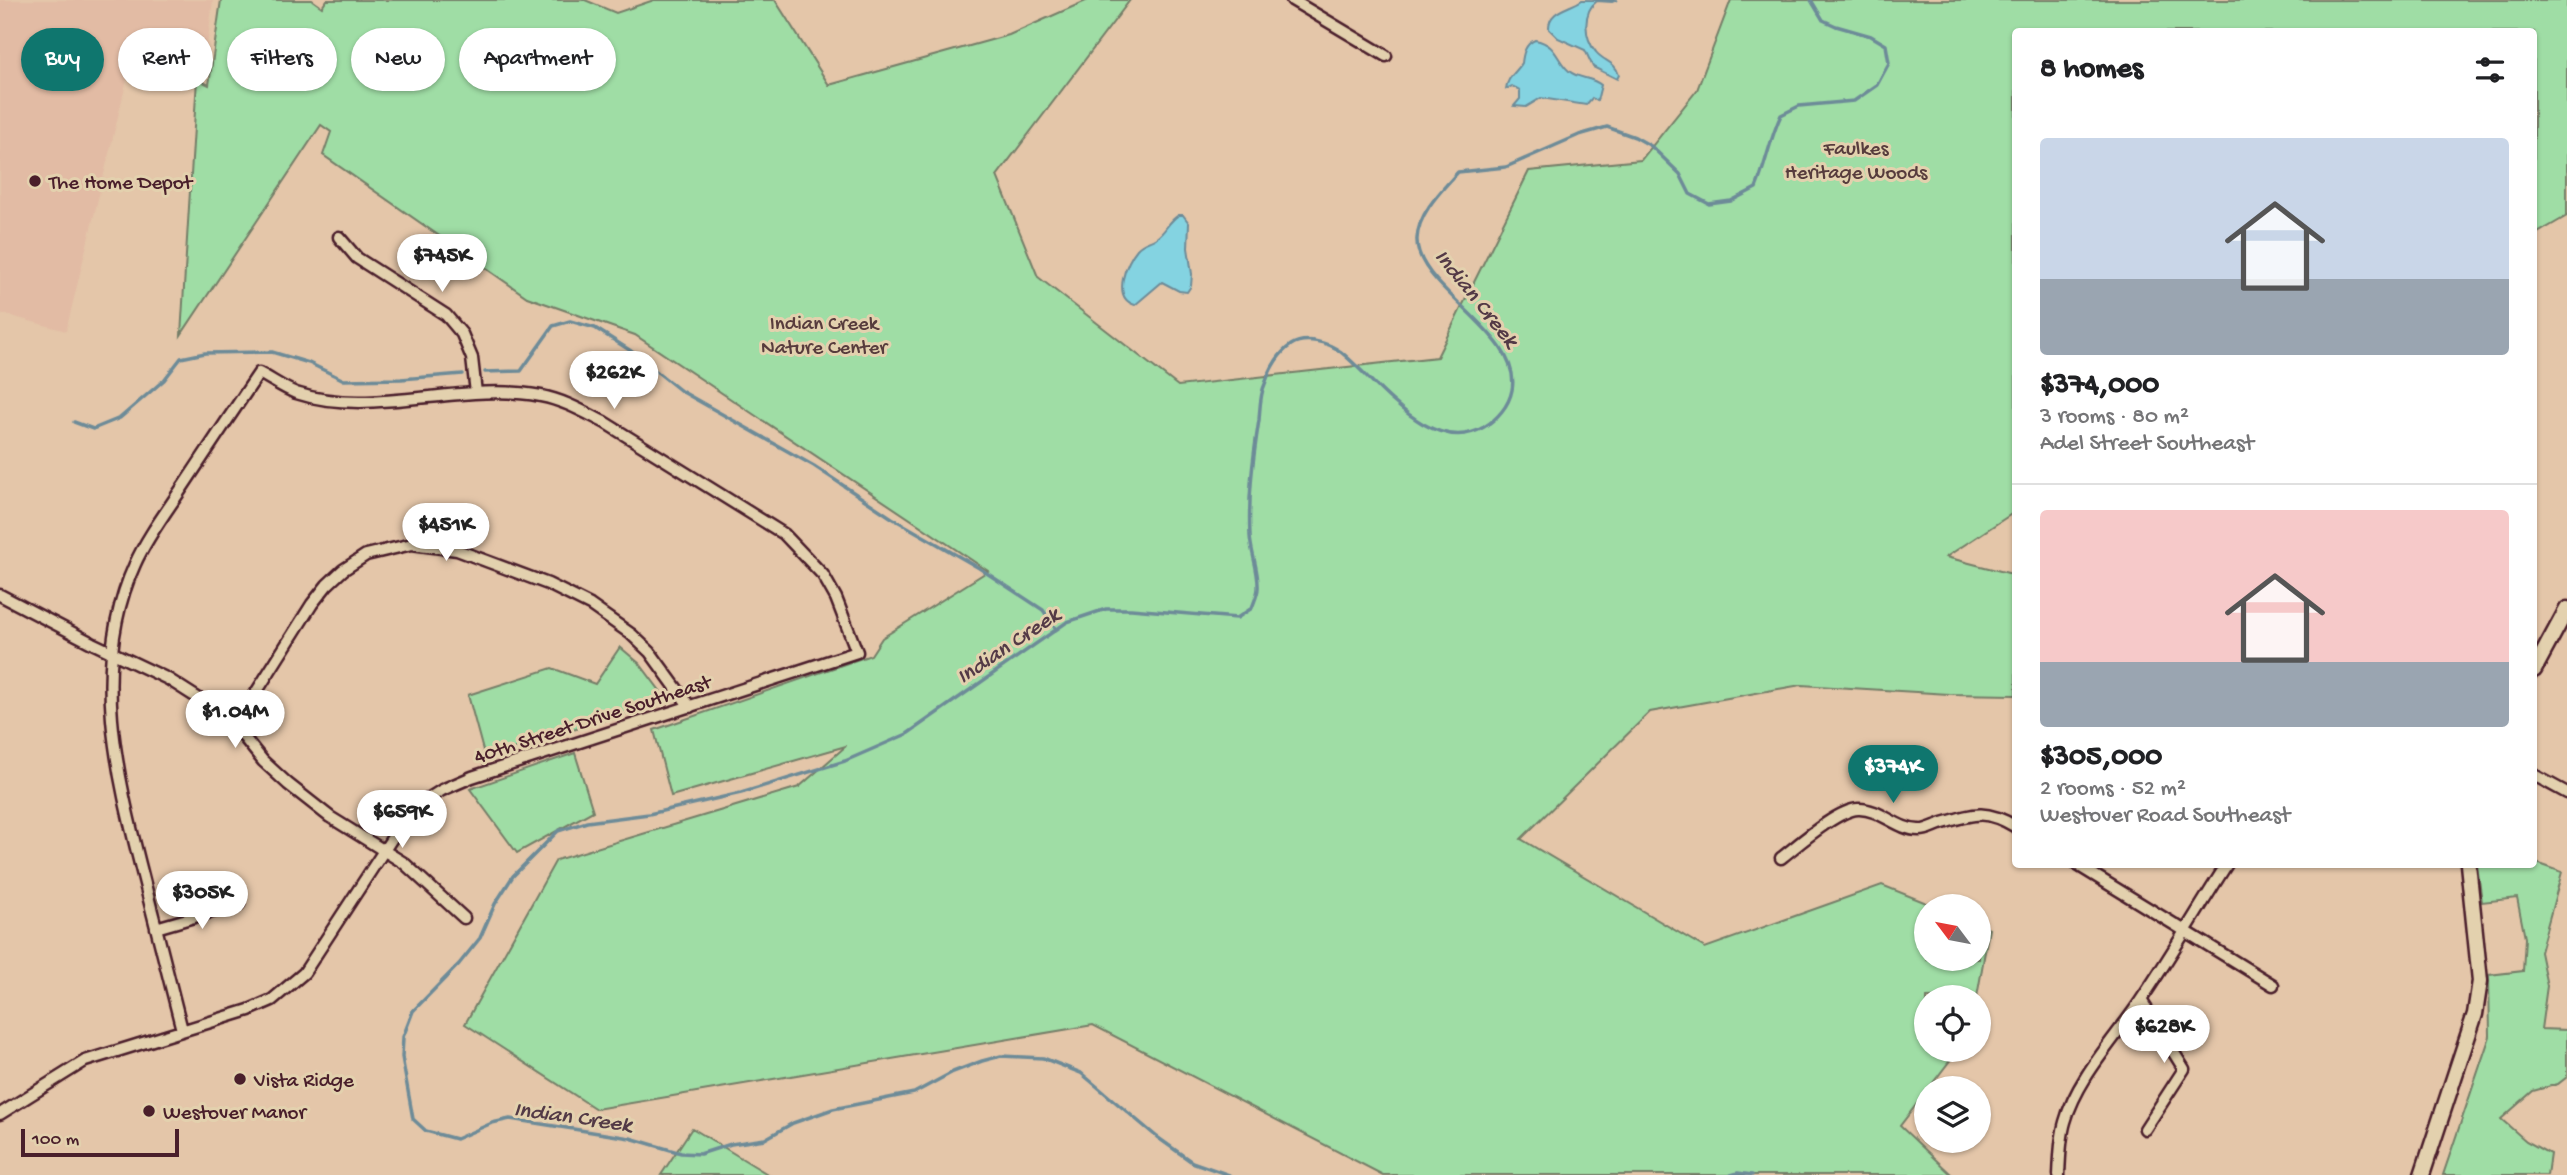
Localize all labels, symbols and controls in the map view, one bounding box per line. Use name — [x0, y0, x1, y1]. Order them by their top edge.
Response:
chip: Buy — [21, 28, 104, 91]
chip: Rent — [118, 28, 213, 91]
chip: Filters — [227, 28, 337, 91]
chip: New — [351, 28, 445, 91]
chip: Apartment — [459, 28, 616, 91]
icon: filters — [2471, 51, 2509, 89]
text: 8 homes — [2040, 53, 2143, 88]
park label: Faulkes Heritage Woods — [1785, 138, 1929, 187]
place label: The Home Depot — [48, 172, 195, 197]
marker: The Home Depot — [27, 173, 43, 189]
icon: home — [2212, 183, 2338, 309]
pin: $745K — [393, 234, 491, 294]
text: $745K — [413, 243, 471, 270]
water label: Indian Creek — [1427, 245, 1525, 356]
park label: Indian Creek Nature Center — [761, 313, 889, 362]
pin: $262K — [565, 352, 663, 411]
text: $262K — [585, 360, 643, 387]
text: $374,000 — [2040, 369, 2159, 404]
text: 3 rooms · 80 m² — [2040, 404, 2189, 431]
text: Adel Street Southeast — [2040, 431, 2254, 458]
pin: $451K — [397, 504, 495, 563]
text: $451K — [418, 512, 474, 539]
icon: home — [2212, 555, 2338, 681]
water label: Indian Creek — [952, 601, 1068, 691]
street label: 40th Street Drive Southeast — [471, 670, 717, 771]
pin: $1.04M — [178, 690, 292, 750]
text: $1.04M — [202, 699, 268, 726]
text: $305,000 — [2040, 741, 2162, 776]
pin: $374K — [1844, 746, 1942, 805]
text: $374K — [1864, 754, 1922, 781]
text: 2 rooms · 52 m² — [2040, 776, 2186, 803]
pin: $659K — [353, 790, 451, 850]
text: $659K — [373, 799, 431, 826]
text: Westover Road Southeast — [2040, 803, 2290, 830]
pin: $305K — [153, 872, 251, 931]
text: $305K — [172, 880, 232, 907]
north arrow — [1914, 894, 1992, 971]
map controls — [1914, 894, 1991, 1153]
button: locate — [1914, 985, 1991, 1062]
pin: $628K — [2115, 1006, 2213, 1065]
text: $628K — [2135, 1014, 2193, 1041]
place label: Vista Ridge — [253, 1070, 355, 1095]
marker: Vista Ridge — [232, 1071, 248, 1087]
button: layers — [1914, 1076, 1991, 1153]
water label: Indian Creek — [512, 1097, 636, 1140]
place label: Westover Manor — [163, 1102, 308, 1127]
marker: Westover Manor — [141, 1103, 157, 1119]
scale bar — [21, 1126, 178, 1158]
text: 100 m — [32, 1129, 79, 1152]

